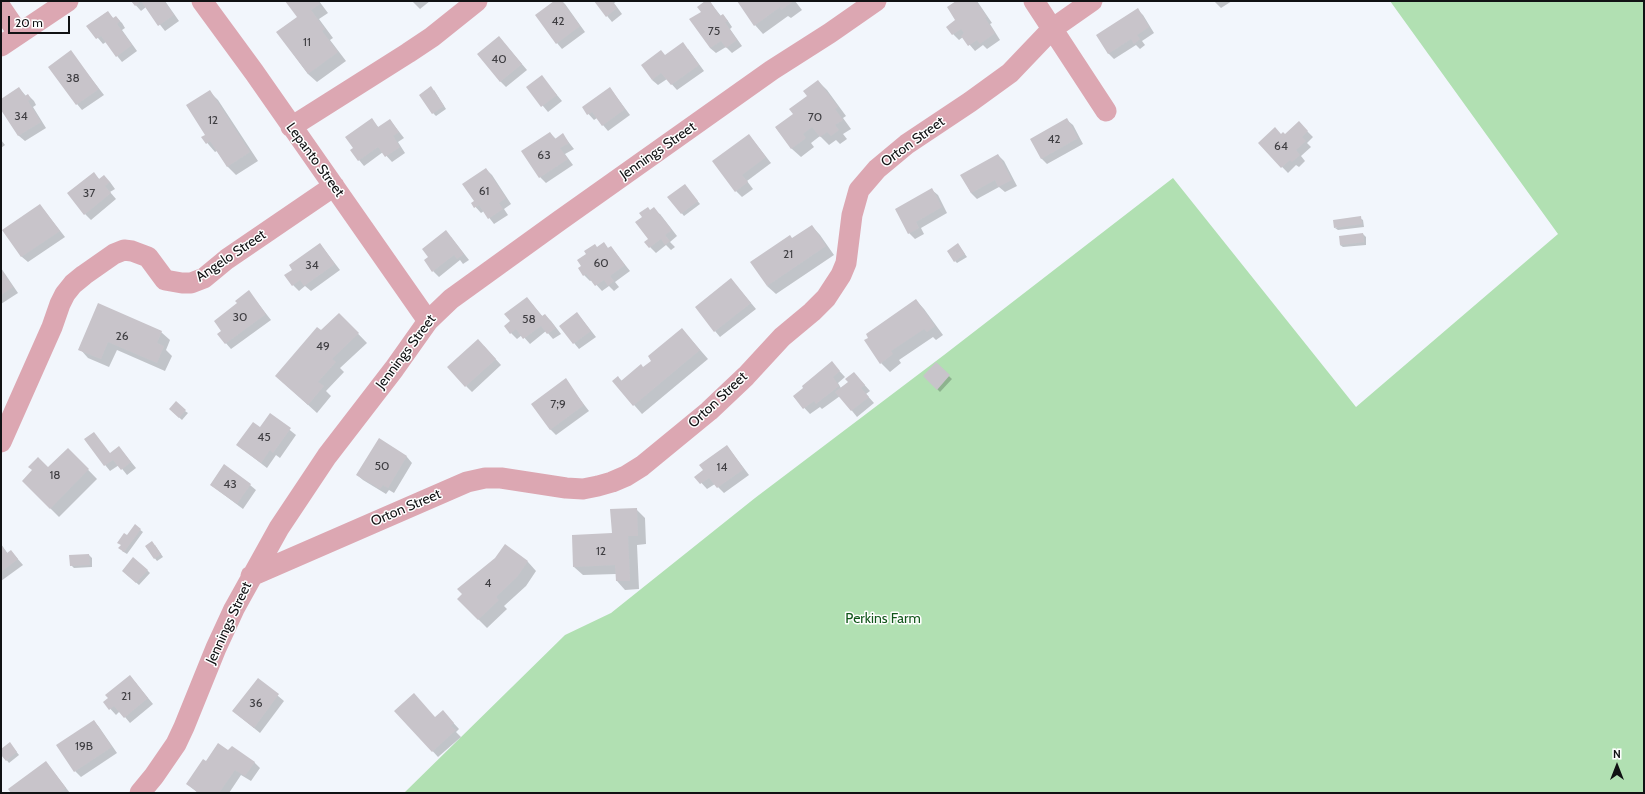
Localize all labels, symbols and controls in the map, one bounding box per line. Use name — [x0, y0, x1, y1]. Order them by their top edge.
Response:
scale bar — [10, 8, 72, 34]
house number: 42 — [551, 14, 565, 28]
text: 20 m — [15, 15, 43, 30]
house number: 75 — [708, 24, 720, 38]
house number: 11 — [303, 35, 311, 49]
house number: 40 — [491, 52, 507, 66]
house number: 38 — [66, 71, 80, 85]
house number: 34 — [14, 109, 28, 123]
house number: 70 — [808, 110, 822, 124]
house number: 12 — [208, 113, 218, 127]
street label: Orton Street — [878, 113, 948, 171]
street label: Jennings Street — [617, 119, 699, 183]
street label: Lepanto Street — [282, 120, 348, 200]
house number: 42 — [1047, 132, 1061, 146]
house number: 64 — [1274, 139, 1288, 153]
house number: 63 — [537, 148, 551, 162]
house number: 61 — [479, 184, 489, 198]
house number: 37 — [83, 186, 95, 200]
street label: Angelo Street — [193, 226, 269, 286]
house number: 21 — [783, 247, 793, 261]
house number: 60 — [593, 256, 609, 270]
house number: 34 — [305, 258, 319, 272]
house number: 30 — [233, 310, 247, 324]
street label: Jennings Street — [373, 311, 439, 393]
house number: 58 — [522, 312, 536, 326]
house number: 26 — [115, 329, 129, 343]
house number: 49 — [316, 339, 330, 353]
street label: Orton Street — [685, 368, 751, 432]
house number: 7;9 — [550, 397, 566, 411]
house number: 45 — [257, 430, 271, 444]
house number: 50 — [375, 459, 389, 473]
house number: 14 — [717, 460, 727, 474]
house number: 18 — [49, 468, 61, 482]
house number: 43 — [223, 477, 237, 491]
street label: Orton Street — [368, 486, 444, 530]
house number: 12 — [596, 544, 606, 558]
house number: 4 — [485, 576, 491, 590]
street label: Jennings Street — [203, 579, 255, 667]
park label: Perkins Farm — [845, 611, 921, 627]
house number: 21 — [121, 689, 131, 703]
house number: 36 — [249, 696, 263, 710]
house number: 19B — [75, 739, 93, 753]
north arrow — [1597, 746, 1637, 786]
text: N — [1613, 747, 1621, 761]

